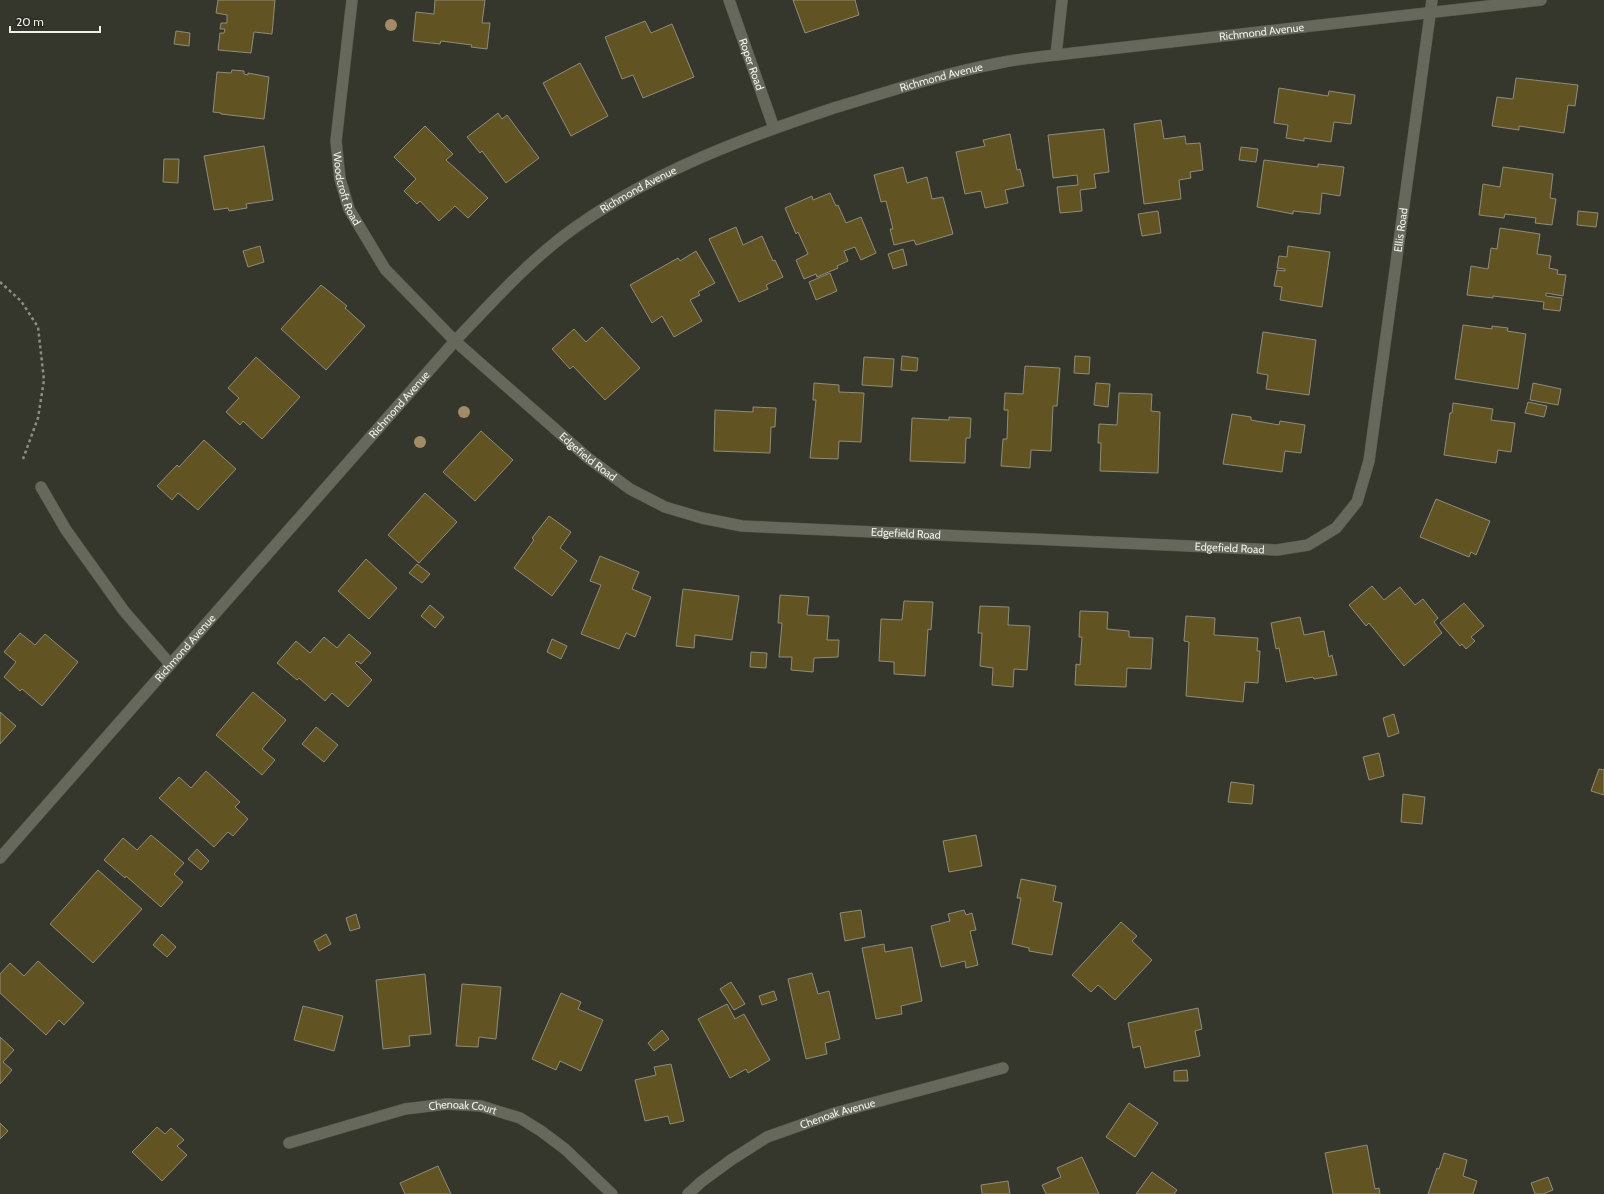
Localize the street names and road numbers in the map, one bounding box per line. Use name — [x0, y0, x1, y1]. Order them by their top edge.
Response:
street label: Richmond Avenue — [1218, 20, 1305, 43]
street label: Roper Road — [736, 36, 767, 92]
street label: Richmond Avenue — [898, 59, 984, 95]
street label: Woodcroft Road — [330, 151, 364, 228]
street label: Richmond Avenue — [597, 163, 679, 216]
street label: Ellis Road — [1391, 207, 1411, 253]
street label: Richmond Avenue — [366, 368, 433, 441]
street label: Edgefield Road — [556, 429, 619, 484]
street label: Edgefield Road — [871, 525, 941, 542]
street label: Edgefield Road — [1194, 539, 1265, 556]
street label: Richmond Avenue — [152, 611, 219, 684]
street label: Chenoak Avenue — [798, 1095, 877, 1132]
street label: Chenoak Court — [428, 1097, 499, 1118]

